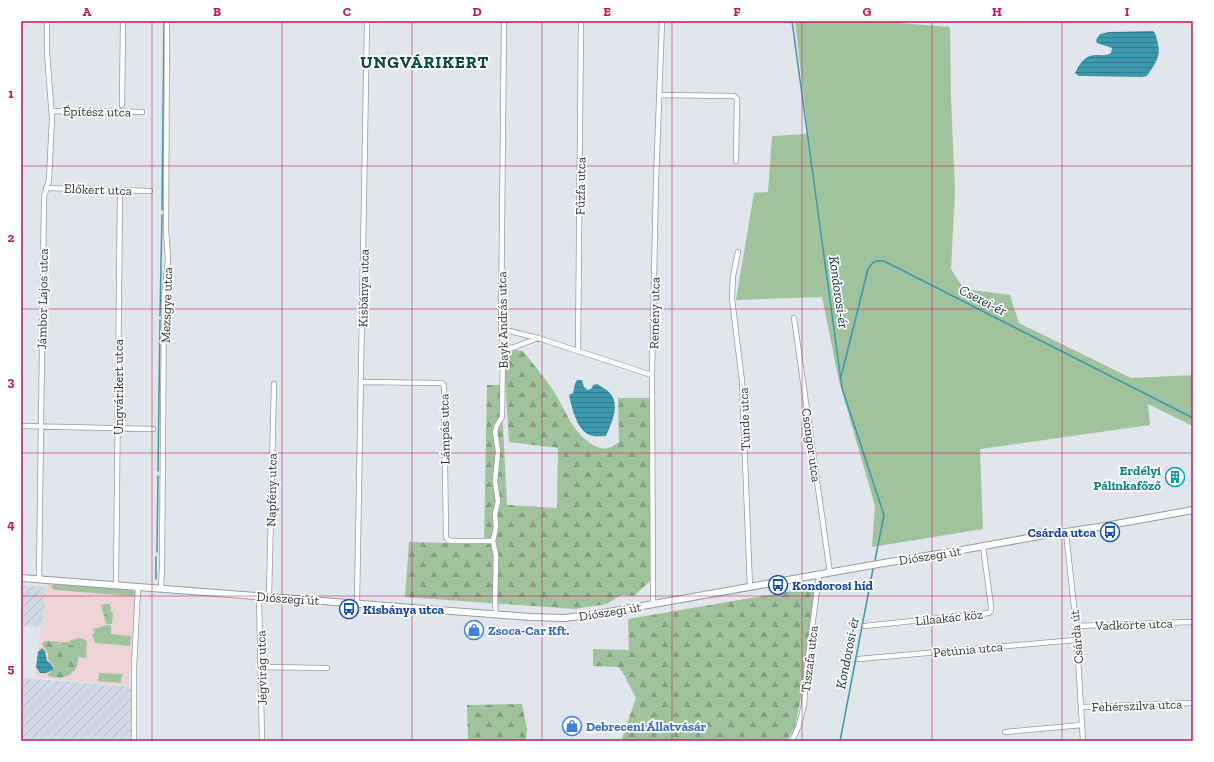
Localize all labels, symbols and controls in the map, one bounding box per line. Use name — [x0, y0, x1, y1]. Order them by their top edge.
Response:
text: A — [83, 4, 92, 19]
text: B — [213, 4, 221, 19]
text: C — [343, 4, 351, 19]
text: D — [472, 4, 482, 19]
text: E — [603, 4, 611, 19]
text: F — [733, 4, 741, 19]
text: G — [863, 4, 872, 19]
text: H — [992, 4, 1002, 19]
text: I — [1125, 4, 1130, 19]
district label: UNGVÁRIKERT — [360, 52, 490, 72]
text: 1 — [8, 86, 14, 101]
street label: Építész utca — [63, 103, 132, 120]
street label: Fűzfa utca — [572, 156, 589, 215]
street label: Előkert utca — [64, 181, 133, 198]
text: 2 — [8, 230, 15, 245]
street label: Jámbor Lajos utca — [34, 248, 52, 350]
street label: Kisbánya utca — [355, 248, 372, 327]
water label: Kondorosi-ér — [825, 255, 852, 329]
street label: Mezsgye utca — [158, 266, 175, 343]
street label: Bayk András utca — [494, 270, 511, 369]
street label: Remény utca — [646, 276, 663, 349]
water label: Cserei-ér — [956, 281, 1009, 320]
street label: Ungvárikert utca — [111, 338, 126, 435]
text: 3 — [8, 374, 15, 389]
street label: Tünde utca — [736, 386, 753, 451]
street label: Lámpás utca — [436, 393, 453, 465]
street label: Csongor utca — [799, 407, 824, 484]
street label: Napfény utca — [263, 452, 280, 527]
place label: Erdélyi Pálinkafőző — [1094, 463, 1161, 493]
building icon: Erdélyi Pálinkafőző — [1164, 466, 1186, 488]
text: 4 — [7, 517, 15, 532]
bus stop icon: Csárda utca — [1099, 521, 1121, 543]
place label: Csárda utca — [1027, 525, 1096, 540]
street label: Diószegi út — [898, 543, 963, 568]
bus stop icon: Kondorosi híd — [767, 574, 789, 596]
place label: Kondorosi híd — [792, 578, 874, 593]
street label: Diószegi út — [256, 589, 320, 608]
bus stop icon: Kisbánya utca — [338, 598, 360, 620]
street label: Diószegi út — [578, 599, 643, 624]
place label: Kisbánya utca — [363, 602, 445, 617]
street label: Lilaakác köz — [914, 606, 984, 629]
street label: Csárda út — [1067, 609, 1086, 665]
water label: Kondorosi-ér — [832, 616, 863, 690]
street label: Vadkörte utca — [1094, 616, 1174, 633]
shop icon: Zsoca-Car Kft. — [463, 619, 485, 641]
place label: Zsoca-Car Kft. — [488, 623, 569, 638]
street label: Tiszafa utca — [798, 624, 821, 693]
street label: Jégvirág utca — [253, 629, 270, 706]
street label: Petúnia utca — [932, 639, 1004, 660]
text: 5 — [8, 661, 15, 676]
street label: Fehérszilva utca — [1091, 696, 1183, 715]
shop icon: Debreceni Állatvásár — [561, 715, 583, 737]
place label: Debreceni Állatvásár — [586, 719, 707, 734]

